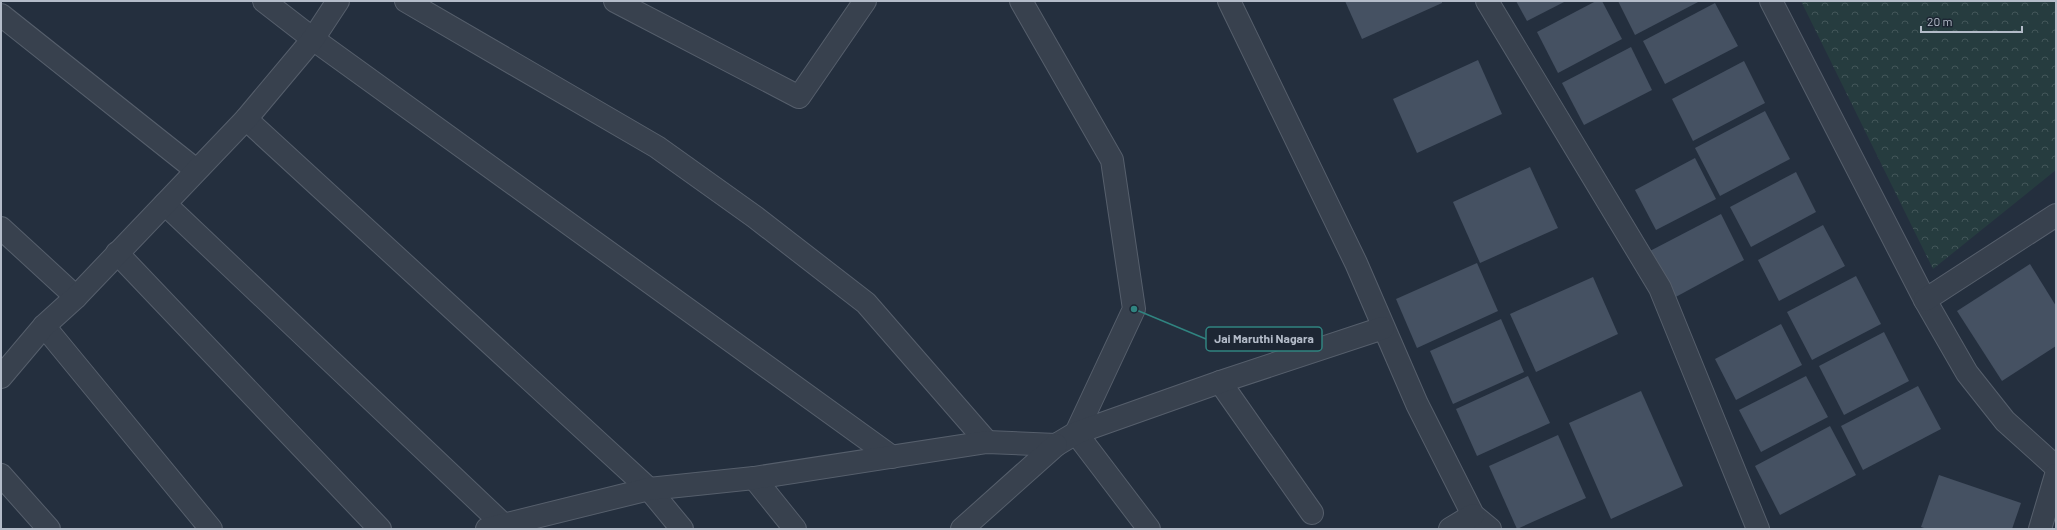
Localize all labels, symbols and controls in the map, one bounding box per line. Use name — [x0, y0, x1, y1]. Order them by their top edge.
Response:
scale bar — [1921, 8, 2022, 34]
text: 20 m — [1927, 14, 1953, 28]
callout: Jai Maruthi Nagara — [1206, 327, 1322, 351]
text: Jai Maruthi Nagara — [1214, 331, 1314, 345]

